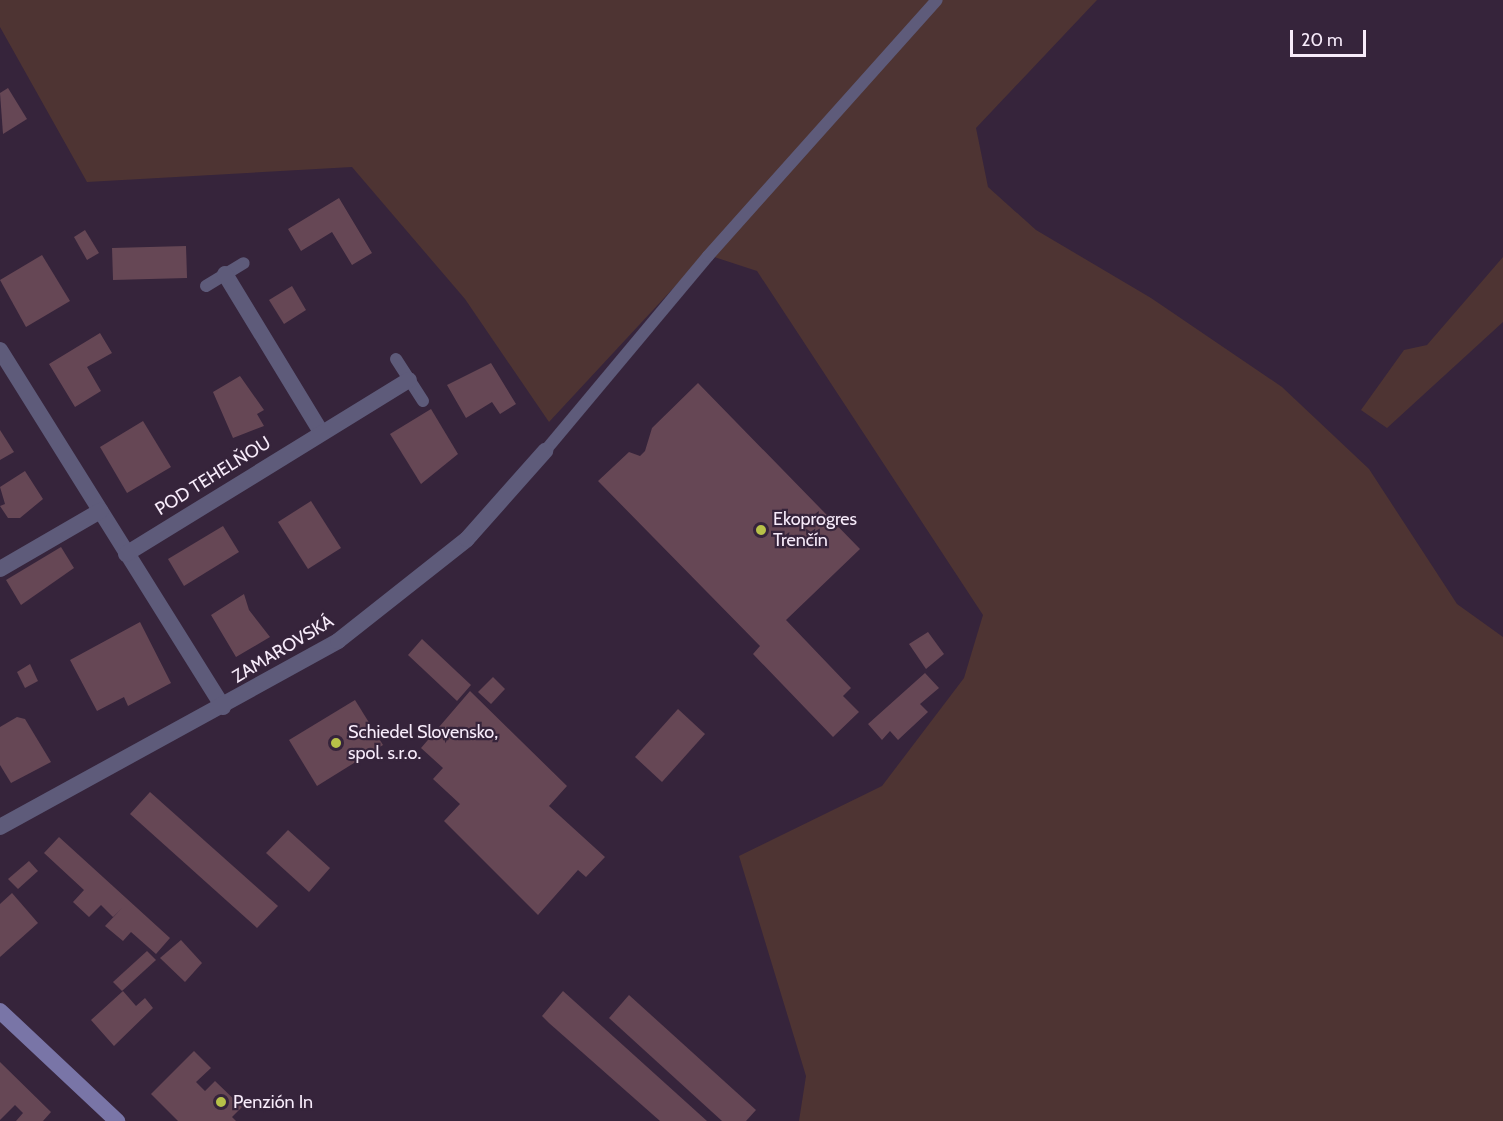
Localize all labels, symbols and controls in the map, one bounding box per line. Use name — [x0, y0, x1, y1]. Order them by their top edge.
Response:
scale bar — [1293, 18, 1370, 56]
text: 20 m — [1301, 29, 1343, 51]
street label: POD TEHELŇOU — [151, 432, 275, 520]
place label: Ekoprogres Trenčín — [773, 509, 857, 552]
marker: Ekoprogres Trenčín — [754, 523, 768, 537]
street label: ZAMAROVSKÁ — [229, 610, 337, 688]
place label: Schiedel Slovensko, spol. s.r.o. — [348, 722, 498, 764]
marker: Schiedel Slovensko, spol. s.r.o. — [329, 736, 343, 750]
place label: Penzión In — [233, 1091, 313, 1113]
marker: Penzión In — [214, 1095, 228, 1109]

